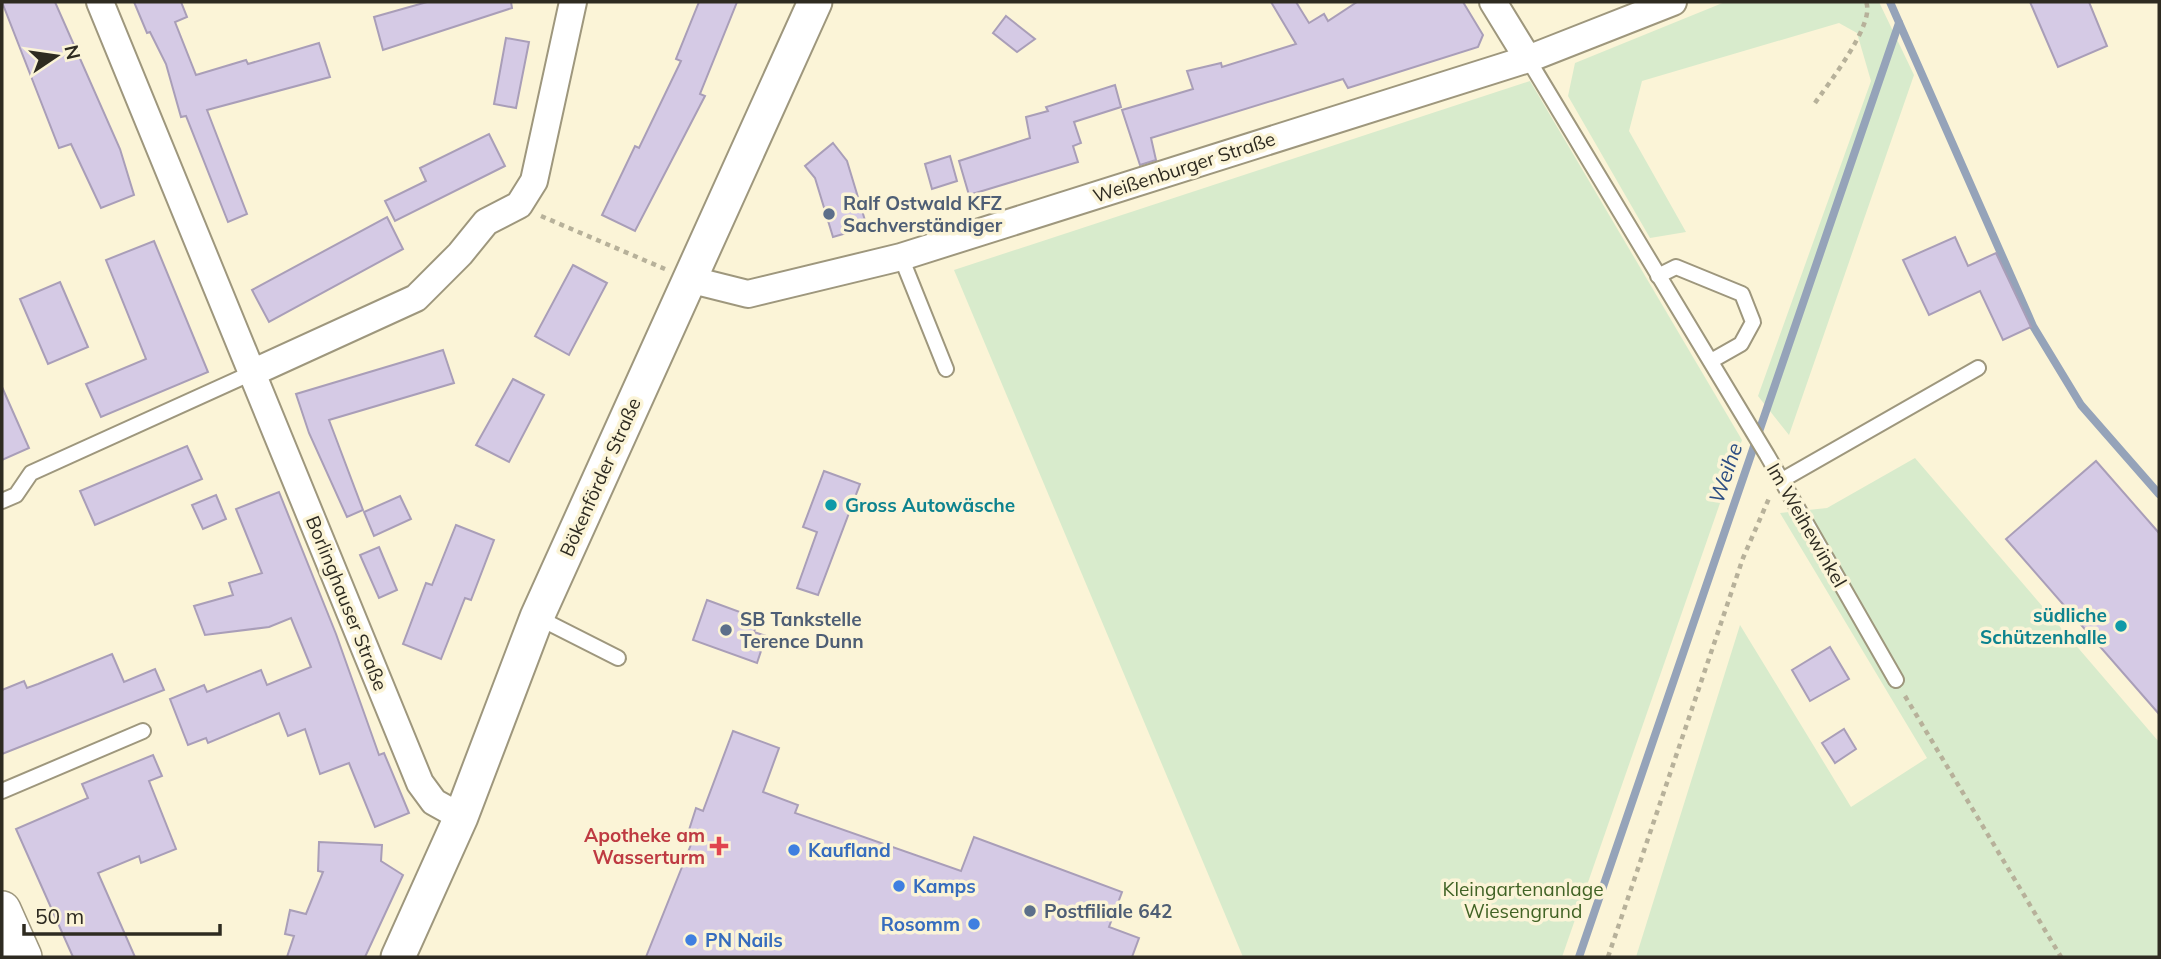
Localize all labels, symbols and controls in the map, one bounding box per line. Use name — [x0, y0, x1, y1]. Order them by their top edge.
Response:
north arrow — [21, 21, 91, 91]
text: N — [59, 42, 86, 62]
street label: Weißenburger Straße — [1090, 126, 1278, 208]
place label: Ralf Ostwald KFZ Sachverständiger — [843, 191, 1003, 237]
marker: Ralf Ostwald KFZ Sachverständiger — [821, 206, 837, 222]
street label: Bökenförder Straße — [554, 394, 646, 560]
water label: Weihe — [1703, 439, 1747, 506]
street label: Im Weihewinkel — [1762, 459, 1852, 591]
place label: Gross Autowäsche — [845, 493, 1015, 517]
marker: Gross Autowäsche — [823, 497, 839, 513]
street label: Borlinghauser Straße — [301, 512, 393, 694]
place label: südliche Schützenhalle — [1980, 603, 2107, 649]
place label: SB Tankstelle Terence Dunn — [740, 607, 864, 653]
marker: südliche Schützenhalle — [2113, 618, 2129, 634]
marker: SB Tankstelle Terence Dunn — [718, 622, 734, 638]
place label: Apotheke am Wasserturm — [584, 823, 705, 869]
marker: Apotheke am Wasserturm — [711, 838, 727, 854]
place label: Kaufland — [808, 838, 891, 862]
marker: Kaufland — [786, 842, 802, 858]
place label: Kamps — [913, 874, 976, 898]
park label: Kleingartenanlage Wiesengrund — [1442, 877, 1604, 923]
marker: Kamps — [891, 878, 907, 894]
scale bar — [24, 892, 220, 936]
place label: Postfiliale 642 — [1044, 899, 1172, 923]
text: 50 m — [35, 903, 84, 929]
marker: Postfiliale 642 — [1022, 903, 1038, 919]
place label: Rosomm — [881, 912, 960, 936]
marker: Rosomm — [966, 916, 982, 932]
place label: PN Nails — [705, 928, 783, 952]
marker: PN Nails — [683, 932, 699, 948]

